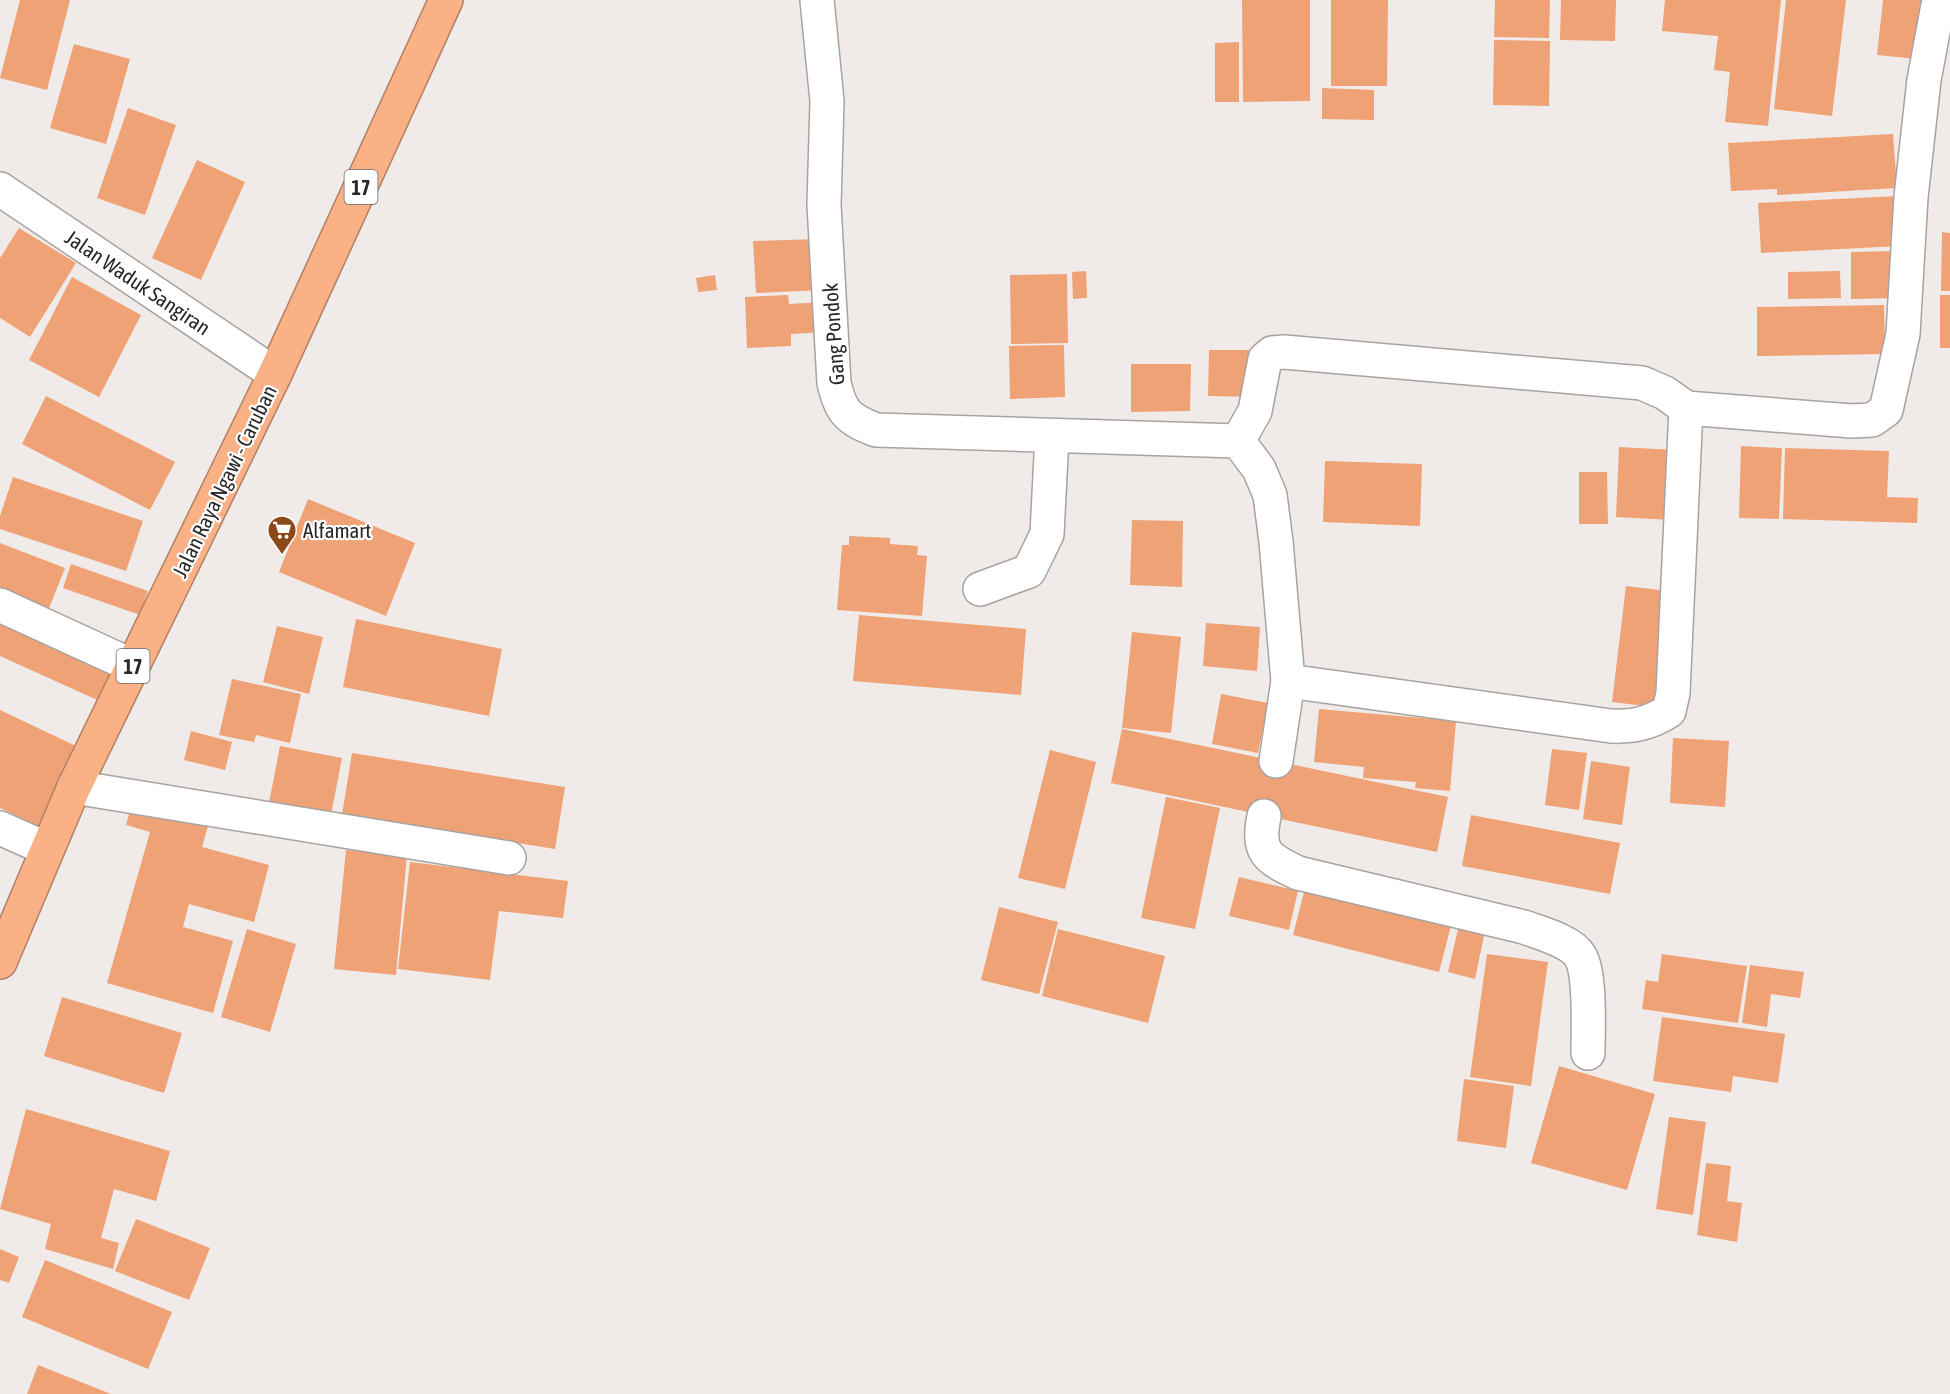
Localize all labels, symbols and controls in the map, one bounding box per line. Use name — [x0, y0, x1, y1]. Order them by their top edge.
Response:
road number: 17 — [344, 170, 378, 204]
street label: Jalan Waduk Sangiran — [61, 225, 215, 339]
street label: Gang Pondok — [817, 282, 849, 386]
street label: Jalan Raya Ngawi - Caruban — [167, 381, 281, 581]
supermarket icon: Alfamart — [266, 514, 298, 556]
place label: Alfamart — [303, 518, 371, 542]
road number: 17 — [116, 649, 150, 683]

